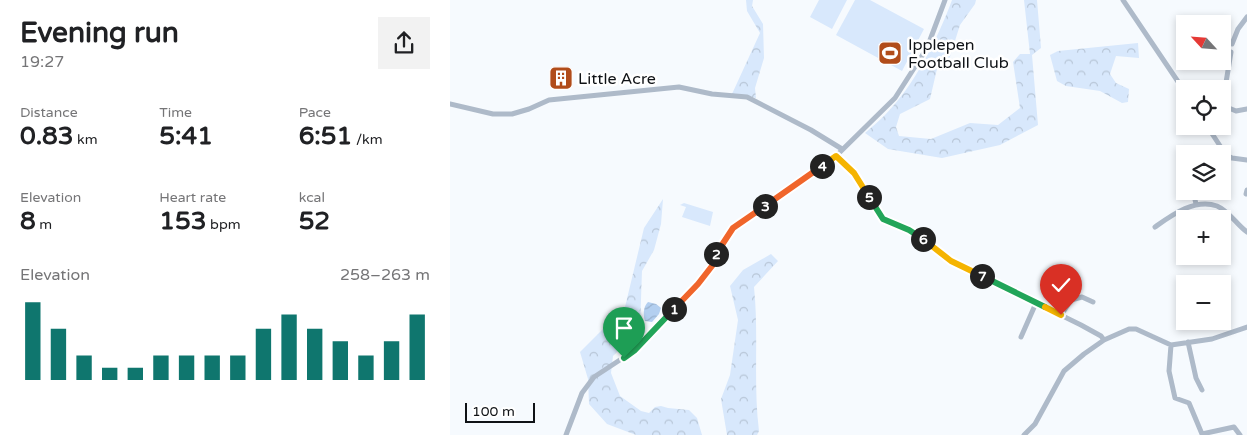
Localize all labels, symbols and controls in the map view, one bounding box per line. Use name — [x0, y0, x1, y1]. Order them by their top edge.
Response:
north arrow — [1176, 15, 1231, 70]
map controls — [1176, 15, 1231, 330]
text: Evening run — [20, 16, 179, 50]
button: share — [378, 17, 430, 69]
place label: Ipplepen Football Club — [908, 35, 1009, 73]
sports icon: Ipplepen Football Club — [877, 40, 903, 66]
text: 19:27 — [20, 52, 64, 72]
building icon: Little Acre — [548, 65, 574, 91]
place label: Little Acre — [578, 69, 656, 89]
button: locate — [1176, 80, 1231, 135]
text: Distance — [20, 104, 78, 121]
text: Time — [159, 104, 192, 121]
text: Pace — [299, 104, 331, 121]
text: 0.83 — [20, 121, 73, 151]
text: 5:41 — [159, 121, 213, 151]
text: 6:51 — [299, 121, 352, 151]
text: km — [73, 131, 98, 148]
text: /km — [352, 131, 383, 148]
button: layers — [1176, 145, 1231, 200]
pin: 4 — [810, 154, 834, 178]
text: 4 — [818, 158, 827, 175]
pin: 5 — [856, 184, 882, 210]
text: Elevation — [20, 189, 81, 206]
text: Heart rate — [159, 189, 226, 206]
text: kcal — [299, 189, 325, 206]
text: 5 — [865, 189, 874, 206]
pin: 3 — [752, 194, 778, 218]
text: 3 — [761, 198, 770, 215]
text: 8 — [20, 206, 36, 236]
text: 153 — [159, 206, 206, 236]
text: 52 — [299, 206, 330, 236]
button: + — [1176, 210, 1231, 265]
text: m — [36, 216, 52, 233]
text: bpm — [206, 216, 241, 233]
pin: 6 — [910, 226, 936, 252]
text: 6 — [919, 231, 928, 248]
pin: 2 — [704, 242, 728, 266]
text: 2 — [712, 246, 721, 263]
pin: 7 — [970, 264, 994, 288]
pin — [1040, 264, 1082, 315]
text: Elevation — [20, 265, 90, 285]
text: 258–263 m — [340, 265, 430, 285]
text: 7 — [978, 268, 987, 285]
icon: check — [1047, 271, 1075, 299]
button: − — [1176, 275, 1231, 330]
pin: 1 — [662, 296, 686, 322]
text: 1 — [670, 301, 679, 318]
pin — [603, 307, 645, 358]
icon: arrive — [610, 314, 638, 342]
scale bar — [465, 400, 535, 423]
text: 100 m — [472, 403, 515, 420]

